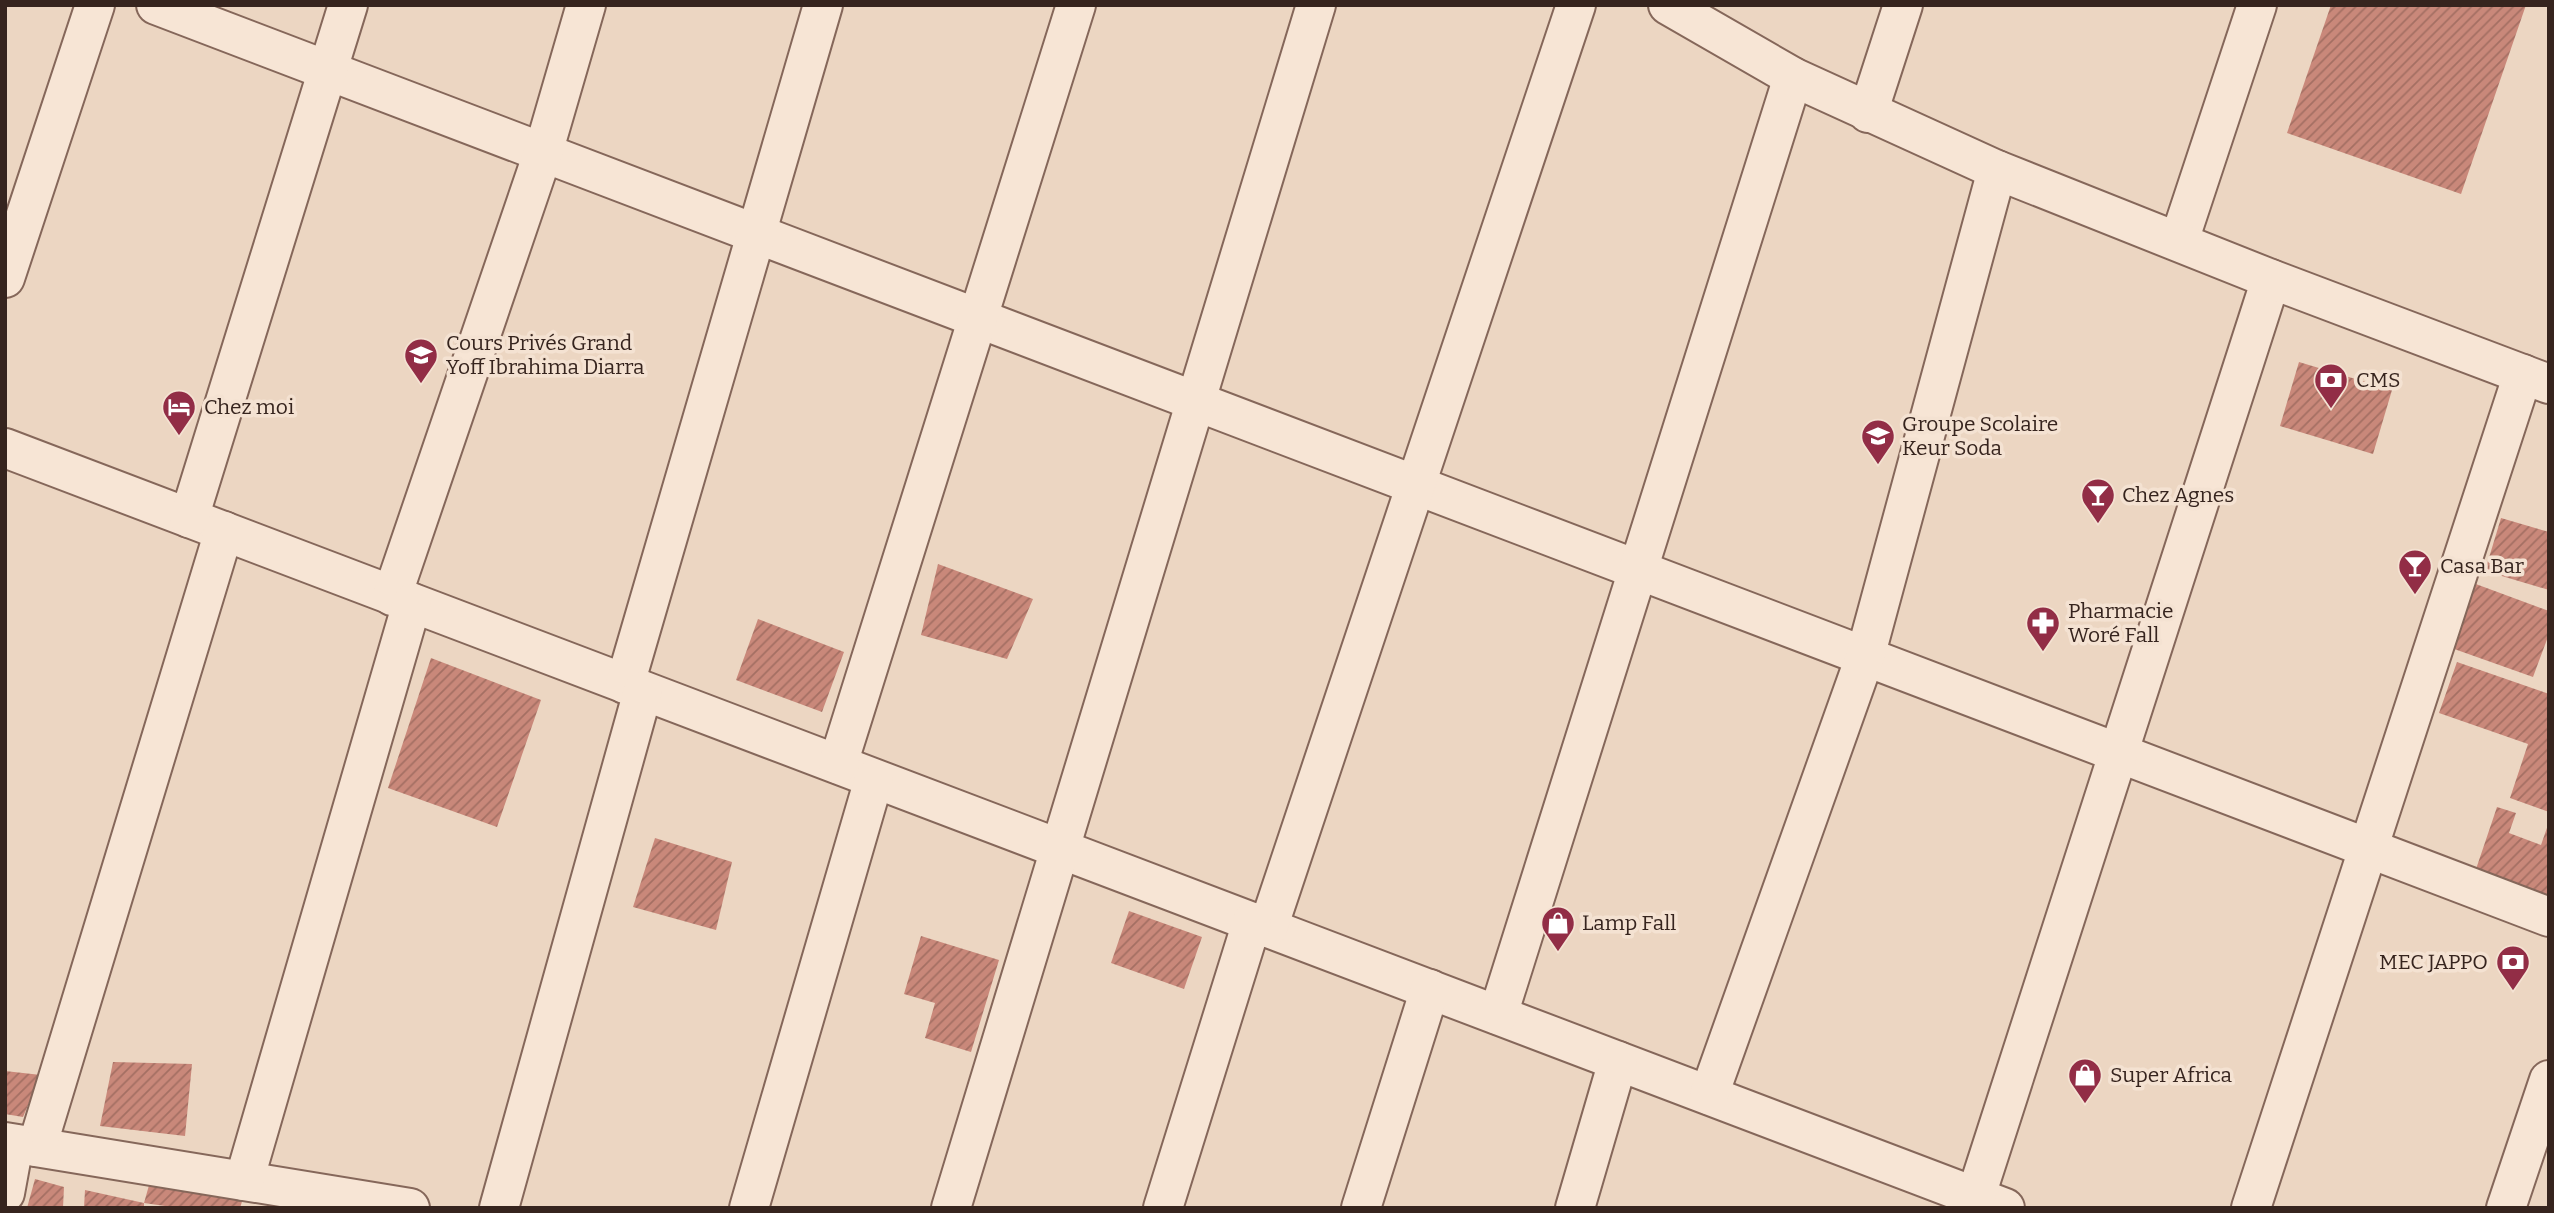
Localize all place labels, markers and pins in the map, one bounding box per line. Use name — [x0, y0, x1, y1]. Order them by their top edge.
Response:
place label: Cours Privés Grand Yoff Ibrahima Diarra — [446, 330, 645, 380]
school or university icon: Cours Privés Grand Yoff Ibrahima Diarra — [402, 336, 440, 385]
bank icon: CMS — [2312, 361, 2350, 410]
place label: CMS — [2356, 367, 2401, 393]
hotel icon: Chez moi — [160, 388, 198, 437]
place label: Chez moi — [204, 394, 294, 420]
place label: Groupe Scolaire Keur Soda — [1902, 411, 2058, 461]
school or university icon: Groupe Scolaire Keur Soda — [1859, 417, 1897, 466]
bar icon: Chez Agnes — [2079, 476, 2117, 525]
place label: Chez Agnes — [2122, 482, 2234, 508]
bar icon: Casa Bar — [2396, 547, 2434, 596]
place label: Casa Bar — [2440, 553, 2524, 579]
place label: Pharmacie Woré Fall — [2068, 598, 2174, 648]
pharmacy icon: Pharmacie Woré Fall — [2024, 604, 2062, 653]
shop icon: Lamp Fall — [1539, 904, 1577, 953]
place label: Lamp Fall — [1582, 910, 1676, 936]
bank icon: MEC JAPPO — [2494, 943, 2532, 992]
place label: MEC JAPPO — [2379, 949, 2488, 975]
shop icon: Super Africa — [2066, 1056, 2104, 1105]
place label: Super Africa — [2110, 1062, 2232, 1088]

